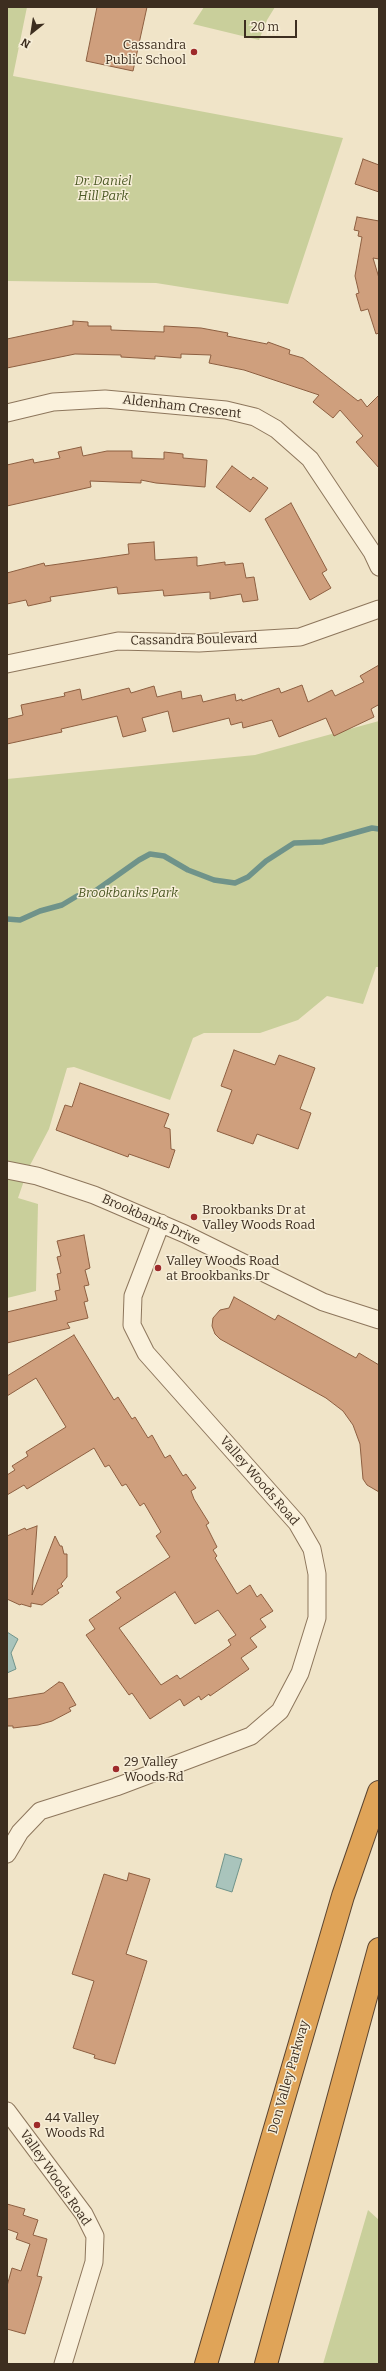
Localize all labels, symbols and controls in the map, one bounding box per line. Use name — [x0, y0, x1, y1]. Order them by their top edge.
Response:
north arrow — [12, 12, 52, 52]
scale bar — [246, 12, 299, 38]
text: 20 m — [251, 20, 279, 34]
text: N — [19, 35, 33, 51]
place label: Cassandra Public School — [105, 37, 186, 68]
marker: Cassandra Public School — [189, 47, 199, 57]
park label: Dr. Daniel Hill Park — [74, 173, 132, 204]
street label: Aldenham Crescent — [122, 392, 242, 422]
street label: Cassandra Boulevard — [130, 631, 258, 649]
park label: Brookbanks Park — [78, 885, 178, 901]
street label: Brookbanks Drive — [99, 1191, 203, 1249]
place label: Brookbanks Dr at Valley Woods Road — [202, 1202, 315, 1233]
marker: Brookbanks Dr at Valley Woods Road — [189, 1212, 199, 1222]
place label: Valley Woods Road at Brookbanks Dr — [166, 1253, 279, 1284]
marker: Valley Woods Road at Brookbanks Dr — [153, 1263, 163, 1273]
street label: Valley Woods Road — [216, 1433, 302, 1529]
place label: 29 Valley Woods Rd — [124, 1754, 184, 1785]
marker: 29 Valley Woods Rd — [111, 1764, 121, 1774]
street label: Don Valley Parkway — [265, 2018, 313, 2136]
place label: 44 Valley Woods Rd — [45, 2110, 105, 2141]
marker: 44 Valley Woods Rd — [32, 2120, 42, 2130]
street label: Valley Woods Road — [16, 2127, 94, 2229]

